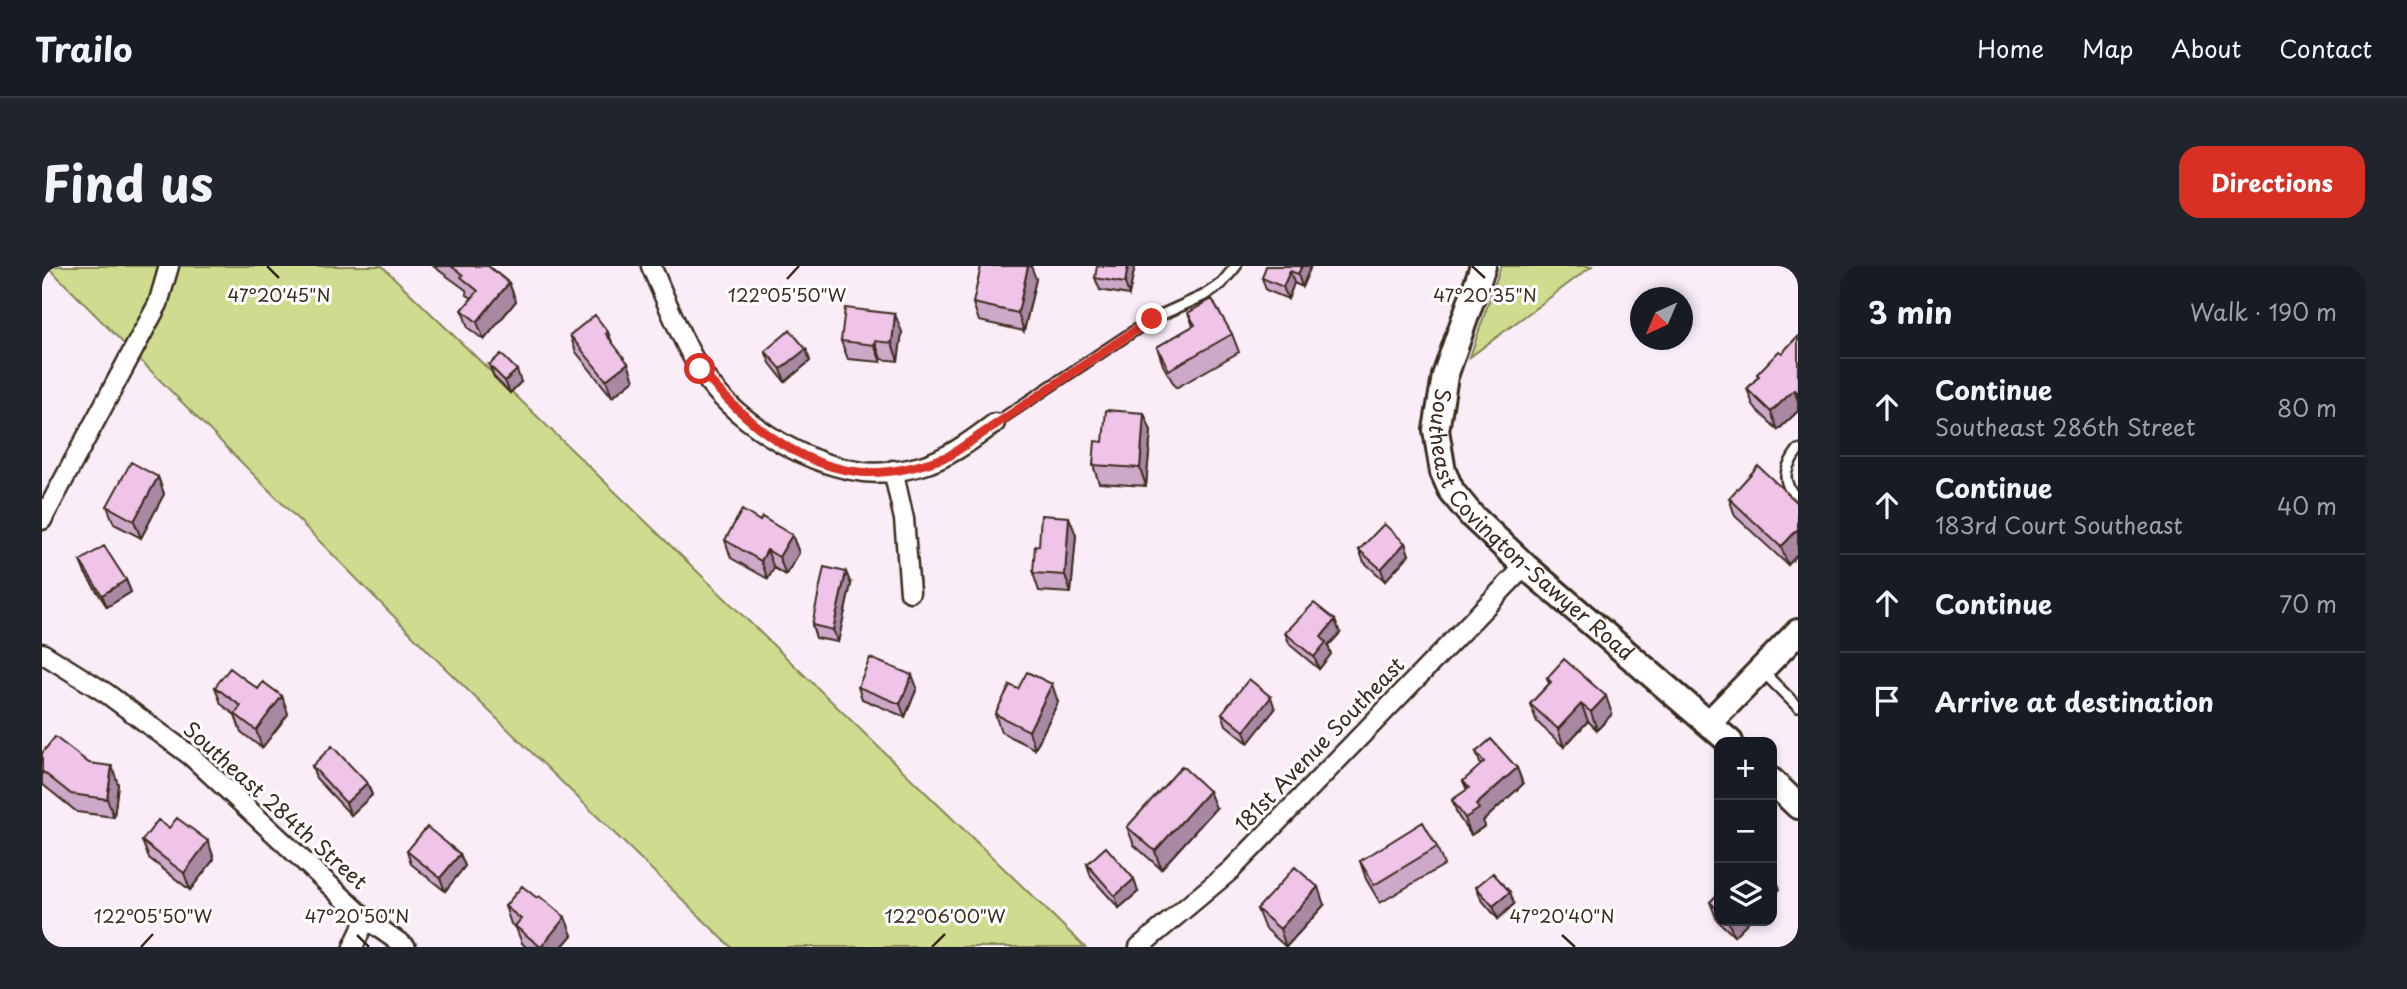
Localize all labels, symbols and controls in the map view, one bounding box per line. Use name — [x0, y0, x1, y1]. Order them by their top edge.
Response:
text: Trailo — [35, 23, 132, 73]
text: Home — [1977, 30, 2044, 66]
text: Map — [2082, 30, 2133, 66]
text: About — [2171, 30, 2241, 66]
text: Contact — [2279, 30, 2372, 66]
text: Find us — [42, 145, 213, 219]
button: Directions — [2179, 146, 2365, 218]
text: 47°20'45"N — [227, 281, 331, 308]
text: 122°05'50"W — [728, 281, 847, 308]
text: 47°20'35"N — [1433, 281, 1537, 308]
north arrow — [1630, 287, 1693, 350]
text: 3 min — [1868, 289, 1953, 334]
text: Walk · 190 m — [2190, 294, 2337, 329]
route end — [1136, 303, 1167, 334]
route start — [684, 353, 715, 384]
text: Continue — [1935, 370, 2052, 409]
street label: Southeast Covington-Sawyer Road — [1422, 386, 1642, 667]
icon: ahead — [1868, 388, 1906, 426]
text: 80 m — [2277, 390, 2337, 425]
text: Southeast 286th Street — [1935, 409, 2195, 444]
text: Continue — [1935, 468, 2052, 507]
icon: ahead — [1868, 486, 1906, 524]
text: 40 m — [2277, 488, 2337, 523]
text: 183rd Court Southeast — [1935, 507, 2183, 542]
icon: ahead — [1868, 584, 1906, 622]
text: Continue — [1935, 584, 2052, 623]
text: 70 m — [2279, 586, 2337, 621]
street label: 181st Avenue Southeast — [1226, 649, 1411, 838]
icon: arrive — [1868, 682, 1906, 720]
text: Arrive at destination — [1935, 682, 2214, 721]
street label: Southeast 284th Street — [177, 713, 376, 896]
map controls — [1714, 737, 1777, 926]
button: + — [1714, 737, 1777, 800]
button: − — [1714, 800, 1777, 863]
button: layers — [1714, 863, 1777, 926]
text: 122°05'50"W — [94, 902, 213, 929]
text: 47°20'50"N — [305, 902, 409, 929]
text: 122°06'00"W — [884, 902, 1006, 929]
text: 47°20'40"N — [1510, 902, 1614, 929]

